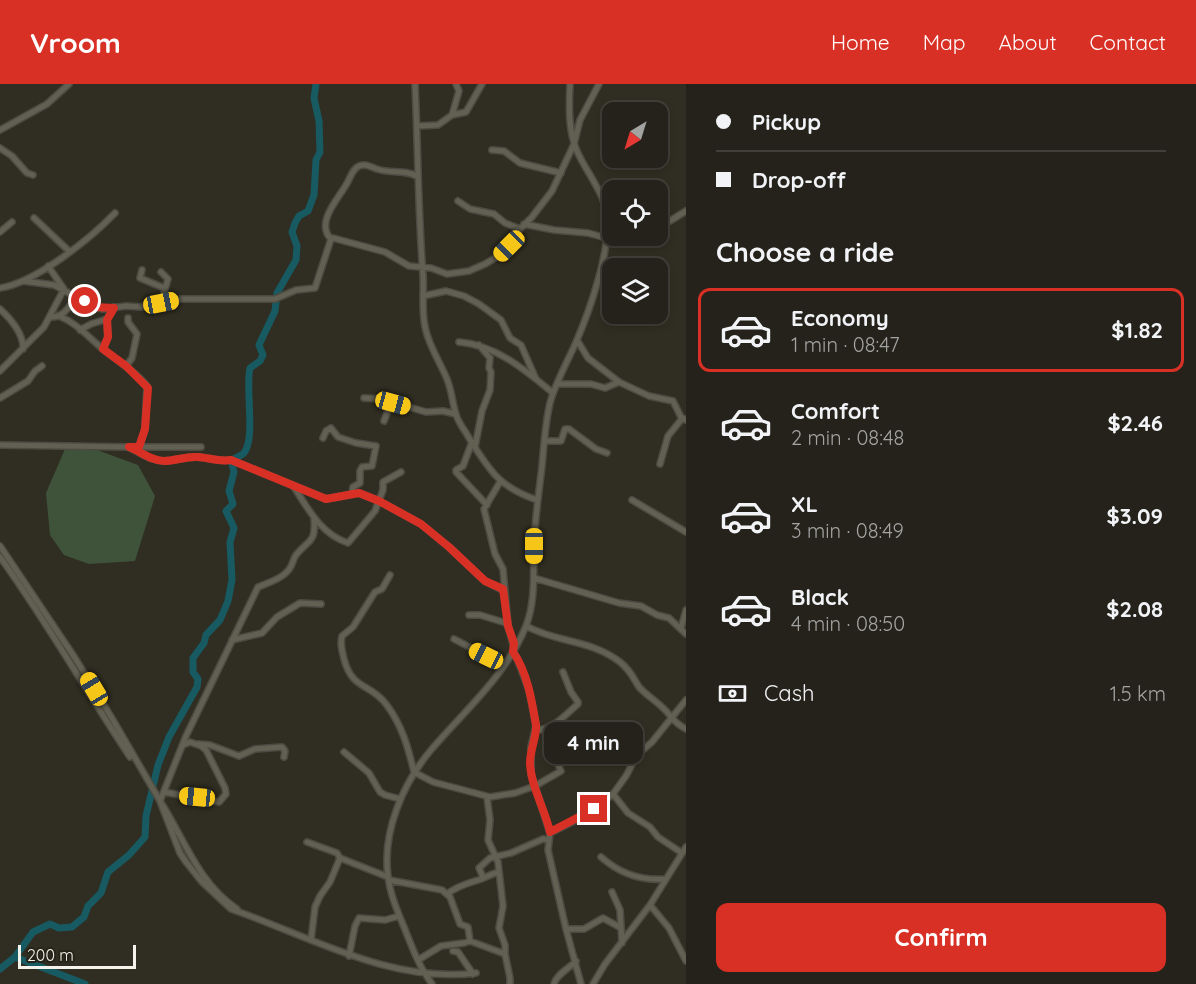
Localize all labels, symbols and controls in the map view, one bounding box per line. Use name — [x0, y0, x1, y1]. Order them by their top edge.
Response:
text: Vroom — [30, 25, 121, 60]
text: Home — [831, 29, 890, 55]
text: Map — [923, 29, 966, 55]
text: About — [999, 29, 1057, 55]
text: Contact — [1090, 29, 1166, 55]
north arrow — [602, 102, 668, 168]
map controls — [602, 102, 668, 324]
text: Pickup — [752, 108, 821, 136]
text: Drop-off — [752, 166, 846, 194]
button: locate — [602, 180, 668, 246]
car — [490, 227, 528, 265]
text: Choose a ride — [716, 235, 894, 269]
button: layers — [602, 258, 668, 324]
route start — [71, 287, 98, 314]
car — [142, 291, 180, 315]
icon: car — [719, 303, 773, 357]
text: Economy — [791, 304, 889, 332]
text: $1.82 — [1111, 316, 1163, 344]
text: 1 min · 08:47 — [791, 332, 899, 357]
car — [373, 390, 413, 416]
icon: car — [719, 396, 773, 450]
text: Comfort — [791, 397, 880, 425]
text: $2.46 — [1107, 409, 1163, 437]
text: 2 min · 08:48 — [791, 425, 904, 450]
icon: car — [719, 489, 773, 543]
text: XL — [791, 490, 818, 518]
text: $3.09 — [1107, 502, 1163, 530]
text: 3 min · 08:49 — [791, 518, 904, 543]
car — [525, 528, 543, 564]
icon: car — [719, 582, 773, 636]
text: Black — [791, 583, 849, 611]
text: $2.08 — [1106, 595, 1163, 623]
text: 4 min · 08:50 — [791, 611, 905, 636]
car — [466, 640, 506, 672]
car — [77, 669, 111, 709]
icon: cash — [716, 677, 749, 710]
text: Cash — [764, 679, 815, 707]
text: 1.5 km — [1110, 681, 1166, 706]
callout: 4 min — [544, 722, 644, 764]
text: 4 min — [567, 730, 620, 755]
car — [178, 786, 216, 808]
route end — [580, 795, 607, 822]
button: Confirm — [716, 903, 1166, 972]
scale bar — [18, 942, 136, 970]
text: 200 m — [27, 945, 74, 965]

